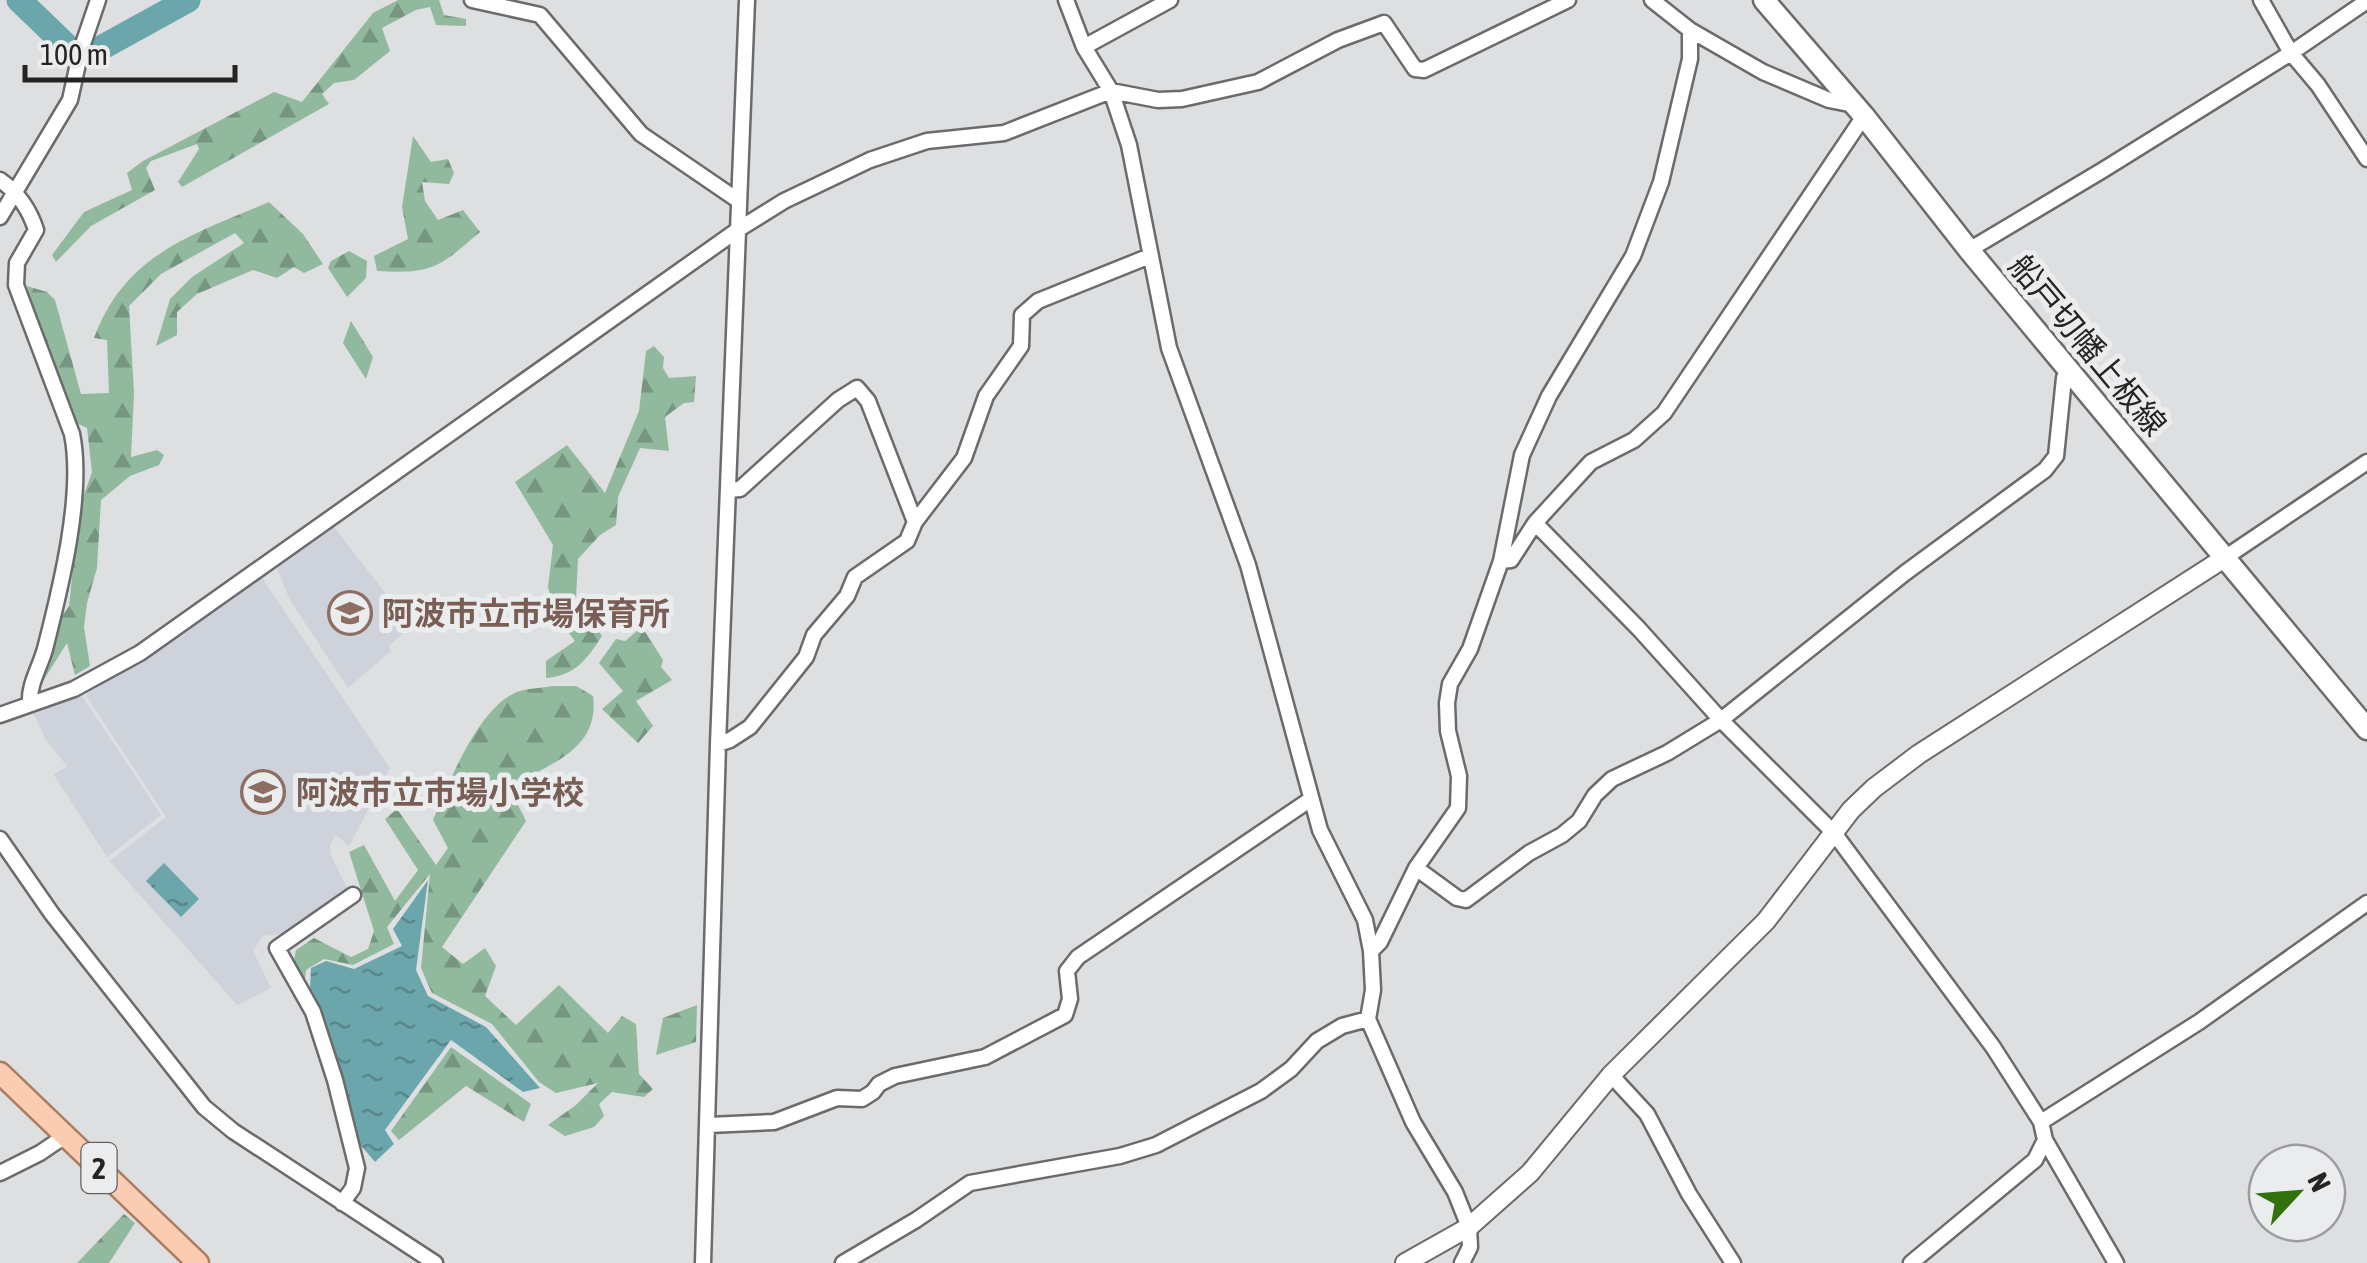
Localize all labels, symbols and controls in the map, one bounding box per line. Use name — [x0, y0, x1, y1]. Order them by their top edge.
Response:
scale bar — [25, 20, 235, 82]
text: 100 m — [40, 37, 108, 71]
street label: 船戸切幡上板線 — [2002, 247, 2174, 443]
school or university icon: 阿波市立市場保育所 — [327, 590, 373, 636]
place label: 阿波市立市場保育所 — [382, 595, 670, 632]
school or university icon: 阿波市立市場小学校 — [240, 769, 286, 815]
place label: 阿波市立市場小学校 — [296, 774, 584, 811]
road number: 2 — [82, 1143, 116, 1193]
north arrow — [2247, 1143, 2347, 1243]
text: N — [2301, 1168, 2337, 1196]

